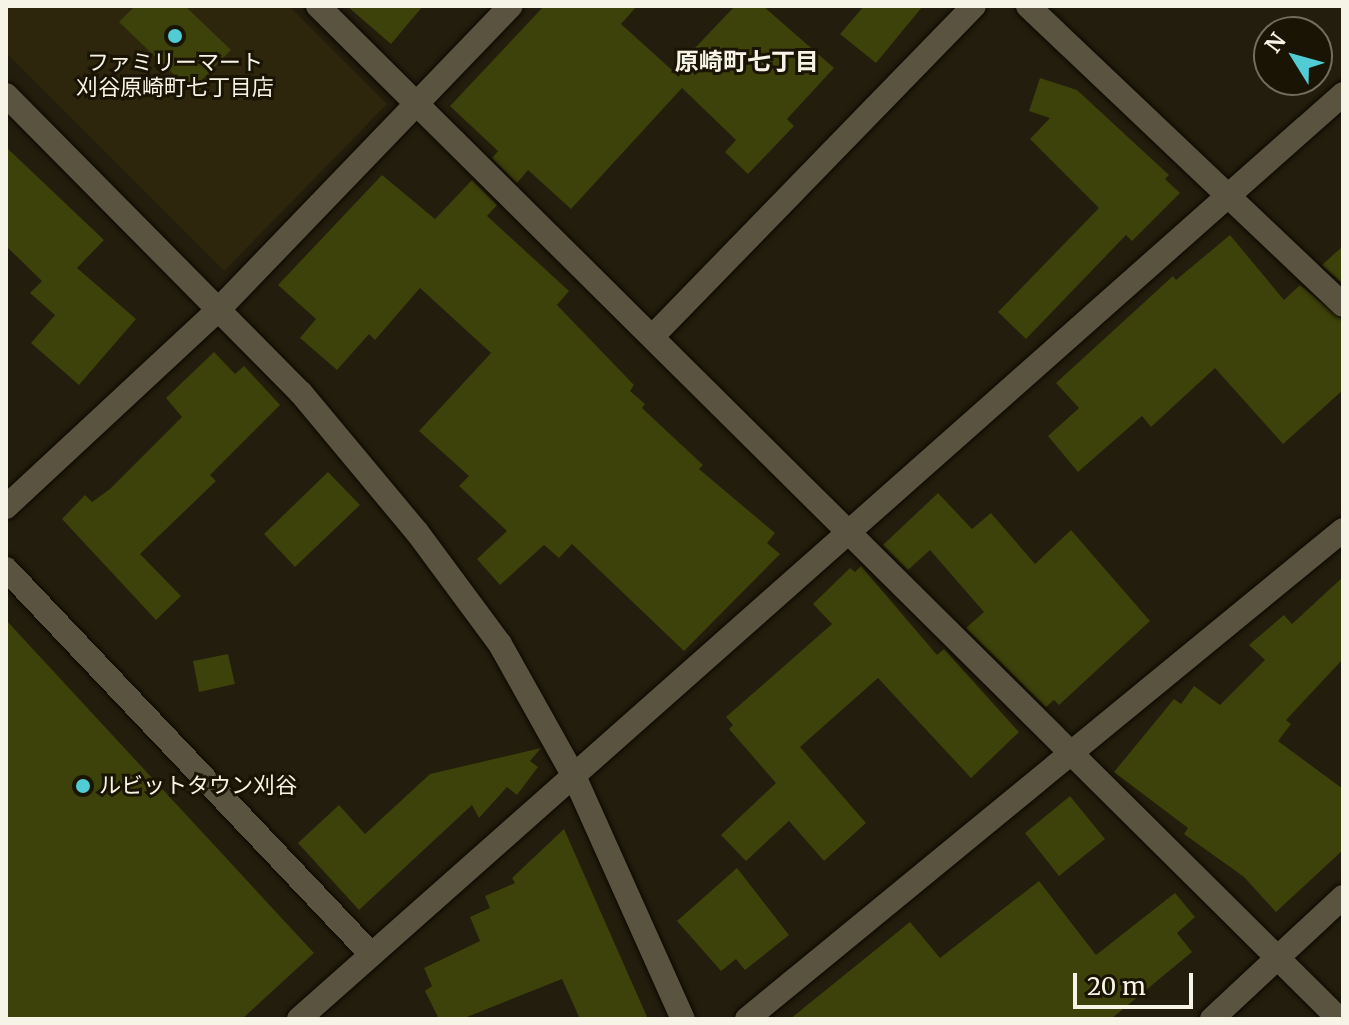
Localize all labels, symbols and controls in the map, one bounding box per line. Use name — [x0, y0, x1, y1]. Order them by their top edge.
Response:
north arrow — [1253, 16, 1333, 96]
marker: ファミリーマート 刈谷原崎町七丁目店 — [166, 27, 184, 45]
text: N — [1259, 27, 1292, 58]
district label: 原崎町七丁目 — [675, 48, 819, 76]
place label: ファミリーマート 刈谷原崎町七丁目店 — [76, 49, 274, 100]
place label: ルビットタウン刈谷 — [99, 773, 297, 799]
marker: ルビットタウン刈谷 — [74, 777, 92, 795]
scale bar — [1077, 957, 1197, 1007]
text: 20 m — [1087, 971, 1146, 1002]

